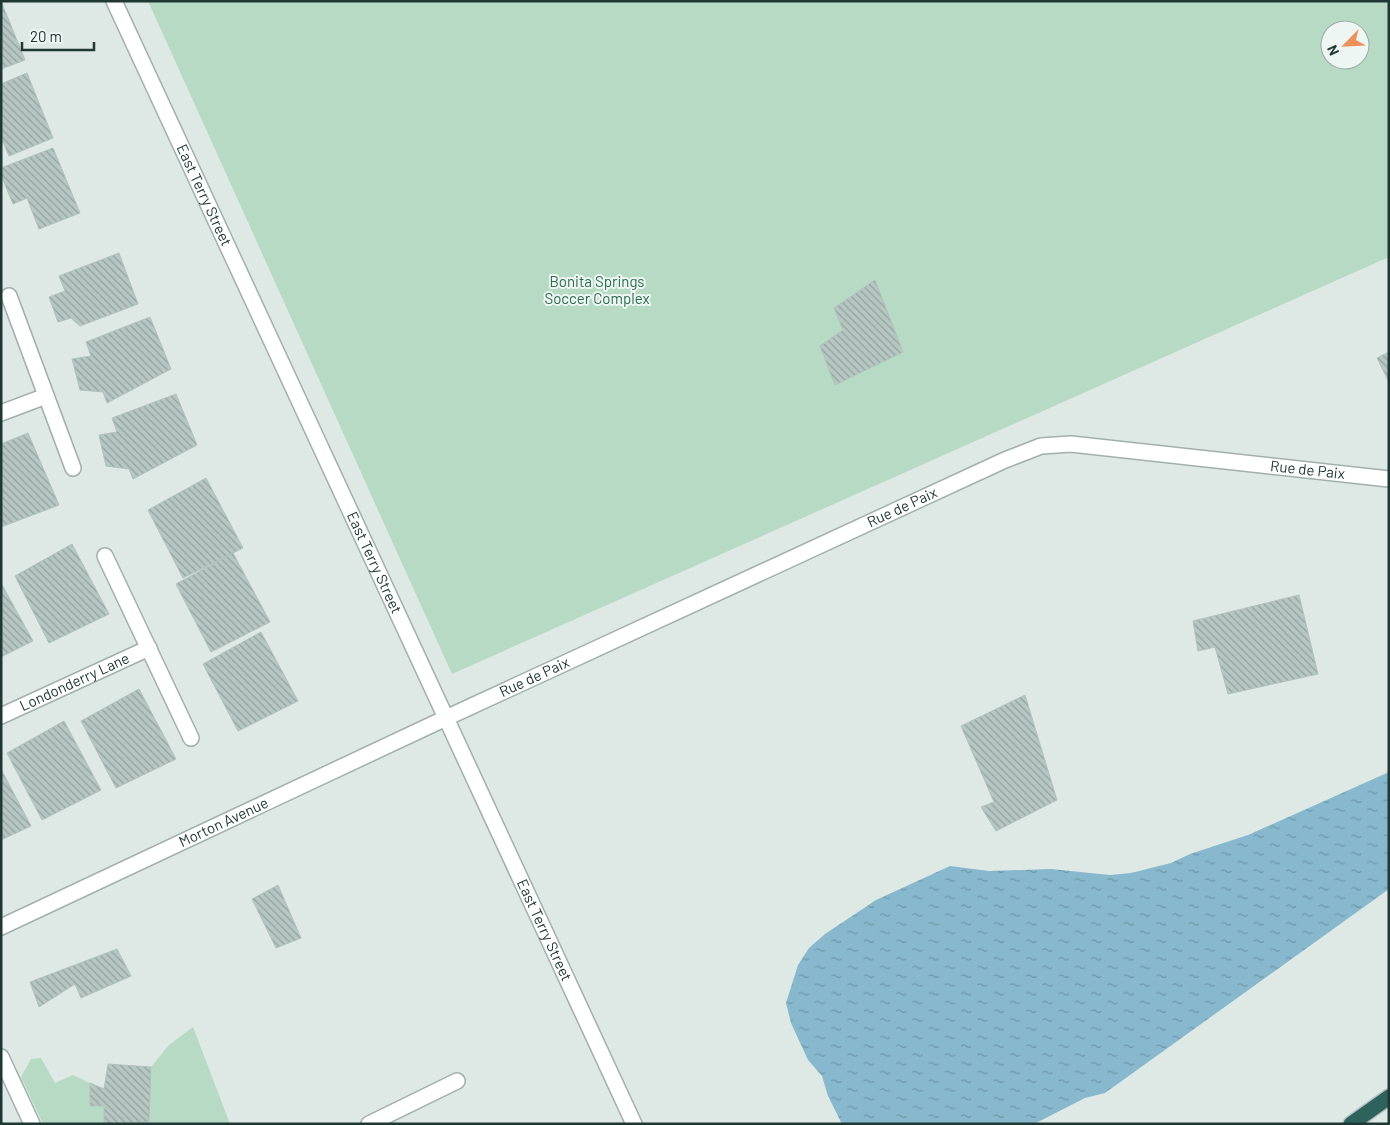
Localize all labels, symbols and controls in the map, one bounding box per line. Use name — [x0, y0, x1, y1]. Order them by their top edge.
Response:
scale bar — [22, 20, 95, 52]
north arrow — [1320, 20, 1370, 70]
text: 20 m — [30, 27, 62, 45]
text: N — [1323, 43, 1342, 58]
street label: East Terry Street — [174, 141, 236, 249]
park label: Bonita Springs Soccer Complex — [544, 272, 650, 307]
street label: Rue de Paix — [1269, 456, 1346, 482]
street label: Rue de Paix — [864, 483, 940, 530]
street label: East Terry Street — [344, 508, 406, 616]
street label: Londonderry Lane — [16, 648, 132, 714]
street label: Rue de Paix — [496, 652, 572, 700]
street label: Morton Avenue — [176, 793, 271, 850]
street label: East Terry Street — [514, 876, 577, 984]

